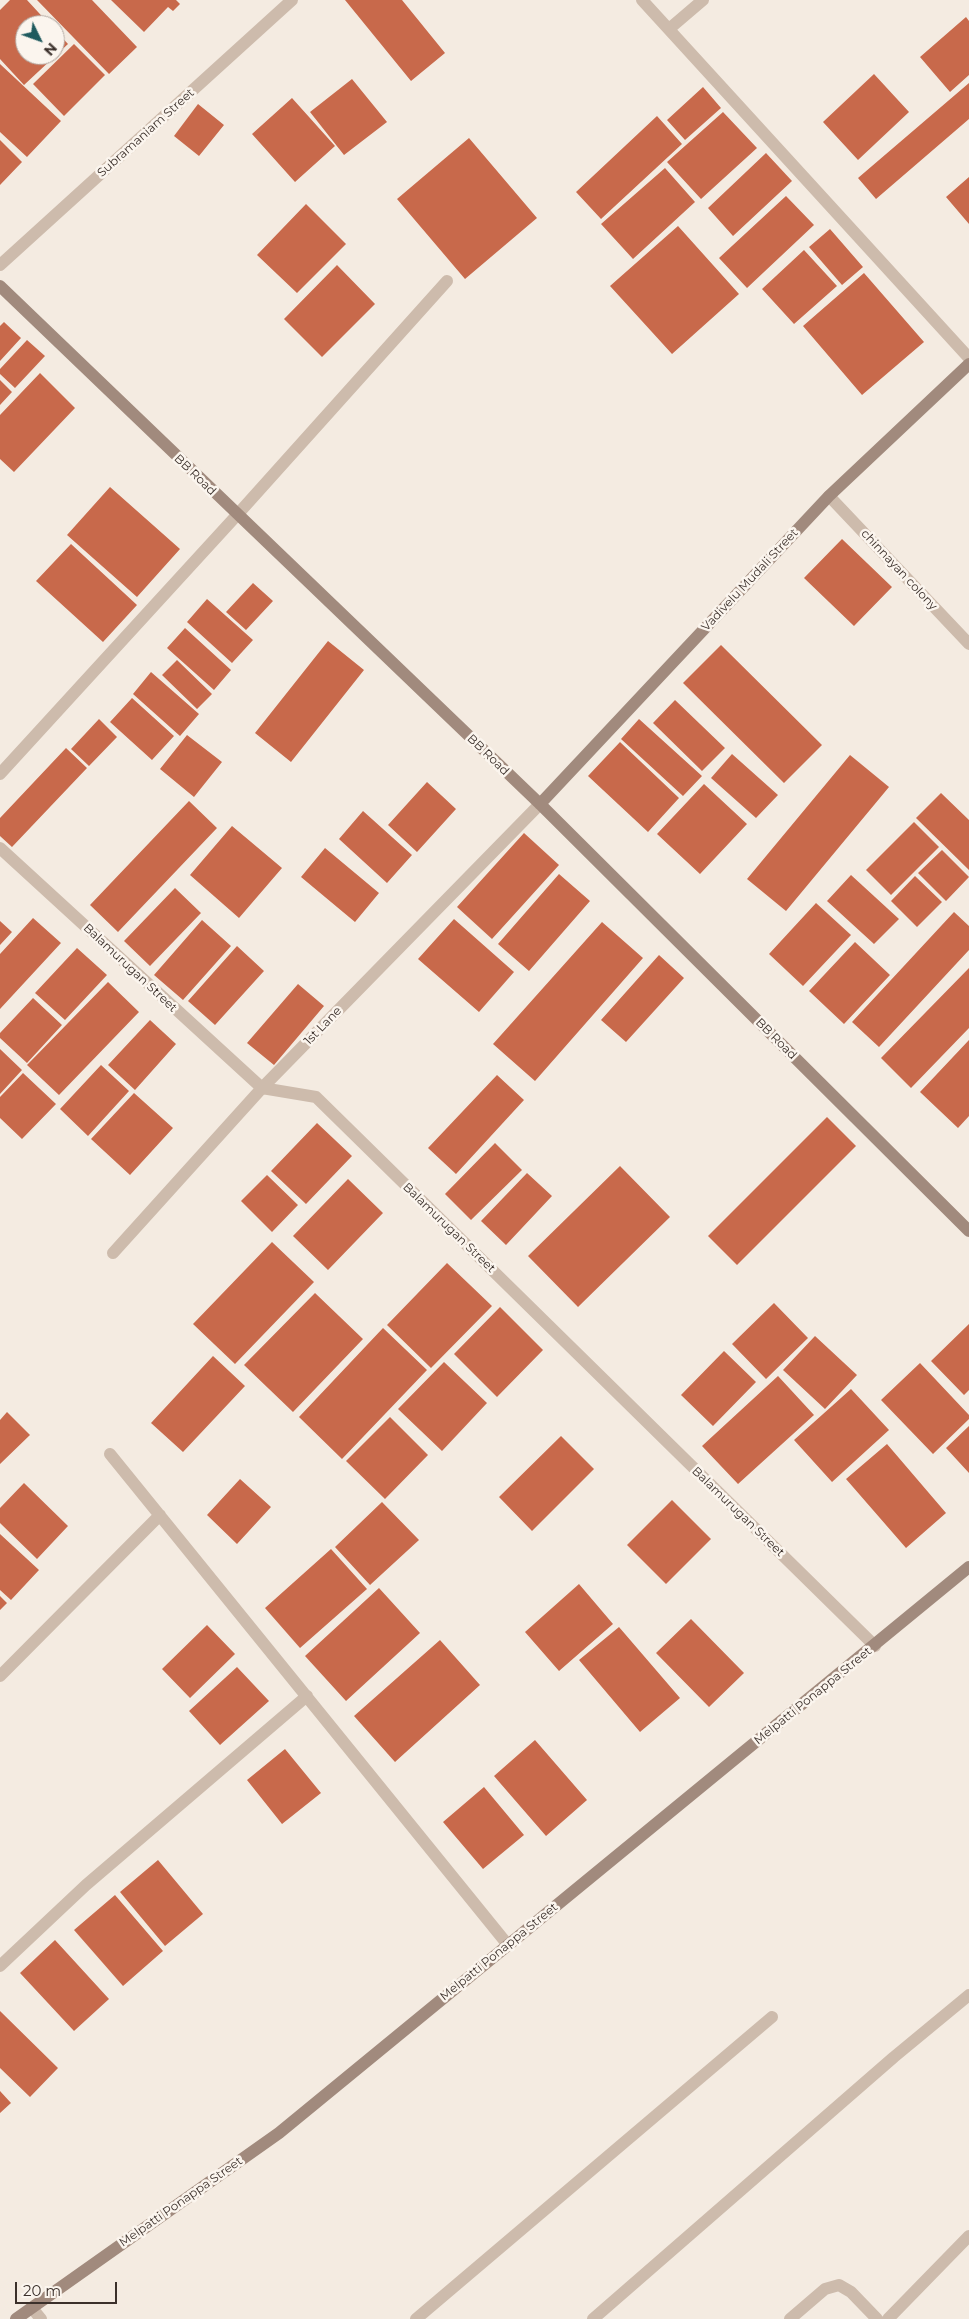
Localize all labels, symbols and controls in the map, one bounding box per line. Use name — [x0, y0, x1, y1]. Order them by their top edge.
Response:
north arrow — [15, 15, 65, 65]
text: N — [40, 39, 61, 60]
street label: Subramaniam Street — [95, 86, 197, 180]
street label: BB Road — [171, 452, 219, 498]
street label: Vadivelu Mudali Street — [699, 526, 801, 634]
street label: chinnayan colony — [858, 527, 940, 613]
street label: BB Road — [464, 732, 512, 778]
street label: Balamurugan Street — [80, 921, 180, 1015]
street label: 1st Lane — [301, 1004, 345, 1048]
street label: BB Road — [752, 1015, 800, 1063]
street label: Balamurugan Street — [400, 1180, 498, 1276]
street label: Balamurugan Street — [689, 1464, 787, 1560]
street label: Melpatti Ponappa Street — [751, 1644, 875, 1748]
street label: Melpatti Ponappa Street — [437, 1900, 561, 2004]
street label: Melpatti Ponappa Street — [117, 2154, 245, 2250]
scale bar — [18, 2272, 120, 2304]
text: 20 m — [23, 2281, 61, 2300]

